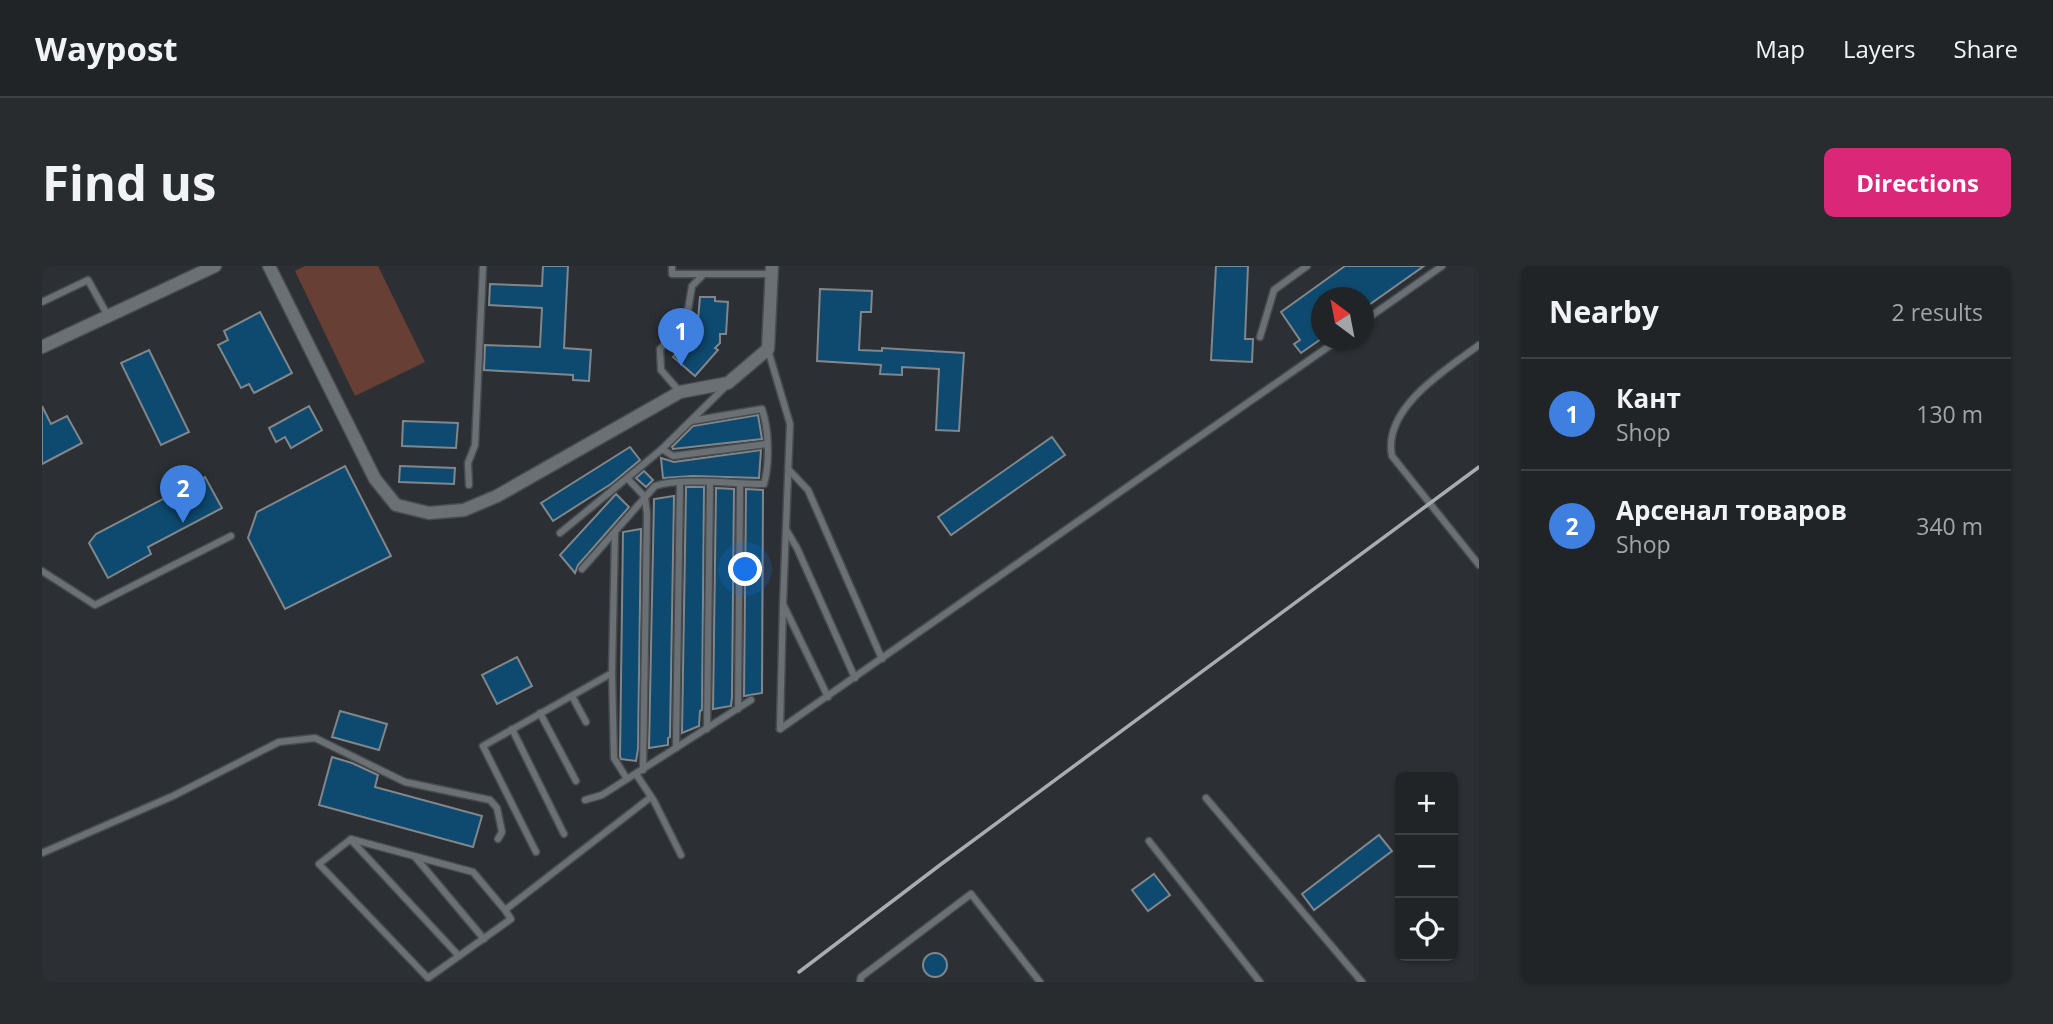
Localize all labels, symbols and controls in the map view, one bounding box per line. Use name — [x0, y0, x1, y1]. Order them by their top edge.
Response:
text: Waypost — [35, 26, 178, 71]
text: Map — [1755, 32, 1805, 65]
text: Layers — [1843, 32, 1916, 65]
text: Share — [1954, 32, 2018, 65]
button: Directions — [1824, 148, 2011, 217]
text: Find us — [42, 149, 216, 215]
north arrow — [1311, 287, 1374, 350]
text: Nearby — [1549, 291, 1659, 332]
text: 2 results — [1892, 296, 1983, 328]
pin: 1 — [658, 308, 704, 366]
text: Кант — [1616, 380, 1681, 416]
text: 1 — [1565, 398, 1579, 430]
text: 130 m — [1916, 398, 1983, 430]
text: Shop — [1616, 416, 1671, 448]
pin: 2 — [160, 465, 206, 523]
text: Арсенал товаров — [1616, 492, 1847, 528]
text: 2 — [1565, 510, 1579, 542]
text: 340 m — [1916, 510, 1983, 542]
text: Shop — [1616, 528, 1671, 560]
your location — [728, 552, 762, 586]
map controls — [1395, 772, 1458, 961]
button: + — [1395, 772, 1458, 835]
button: − — [1395, 835, 1458, 898]
button: locate — [1395, 898, 1458, 961]

